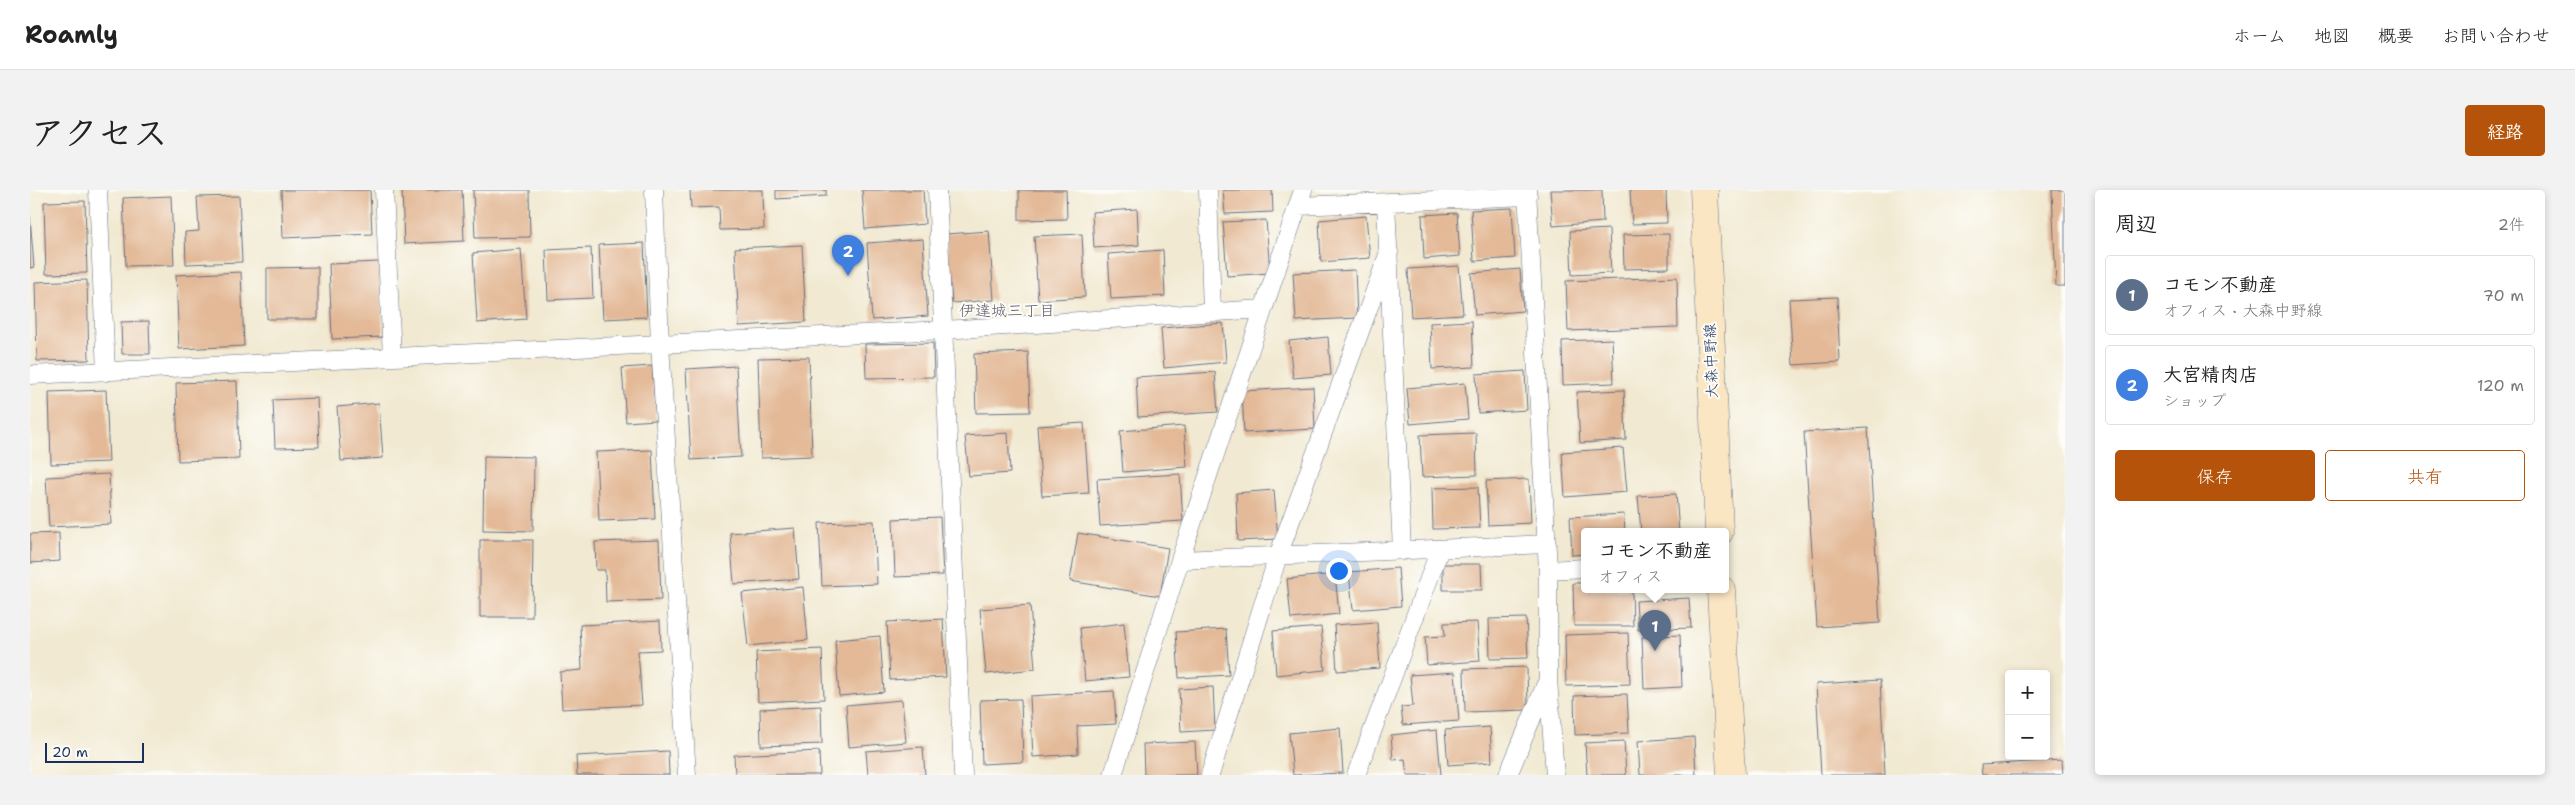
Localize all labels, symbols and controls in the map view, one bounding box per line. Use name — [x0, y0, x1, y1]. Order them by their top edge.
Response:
text: Roamly — [25, 19, 118, 51]
text: ホーム — [2233, 24, 2286, 48]
text: 地図 — [2314, 24, 2350, 48]
text: 概要 — [2378, 24, 2414, 48]
text: お問い合わせ — [2442, 24, 2550, 48]
button: 経路 — [2465, 105, 2545, 156]
text: アクセス — [30, 109, 168, 156]
text: 周辺 — [2115, 210, 2157, 238]
text: 2件 — [2498, 214, 2525, 235]
pin: 2 — [832, 235, 864, 276]
text: コモン不動産 — [2163, 272, 2277, 297]
text: 1 — [2128, 285, 2136, 306]
text: 70 m — [2483, 285, 2524, 306]
district label: 伊達城三丁目 — [959, 300, 1055, 321]
text: オフィス · 大森中野線 — [2163, 300, 2322, 321]
street label: 大森中野線 — [1700, 323, 1722, 399]
text: 大宮精肉店 — [2163, 362, 2258, 387]
text: 2 — [2126, 375, 2138, 396]
text: 120 m — [2477, 375, 2524, 396]
text: ショップ — [2163, 390, 2226, 411]
button: 保存 — [2115, 450, 2315, 501]
button: 共有 — [2325, 450, 2525, 501]
popup — [1581, 528, 1729, 593]
text: コモン不動産 — [1598, 538, 1712, 563]
your location — [1326, 558, 1352, 584]
text: オフィス — [1598, 566, 1662, 587]
pin: 1 — [1639, 610, 1671, 651]
map controls — [2005, 670, 2050, 760]
button: + — [2005, 670, 2050, 715]
button: − — [2005, 715, 2050, 760]
scale bar — [45, 740, 144, 763]
text: 20 m — [52, 743, 88, 761]

